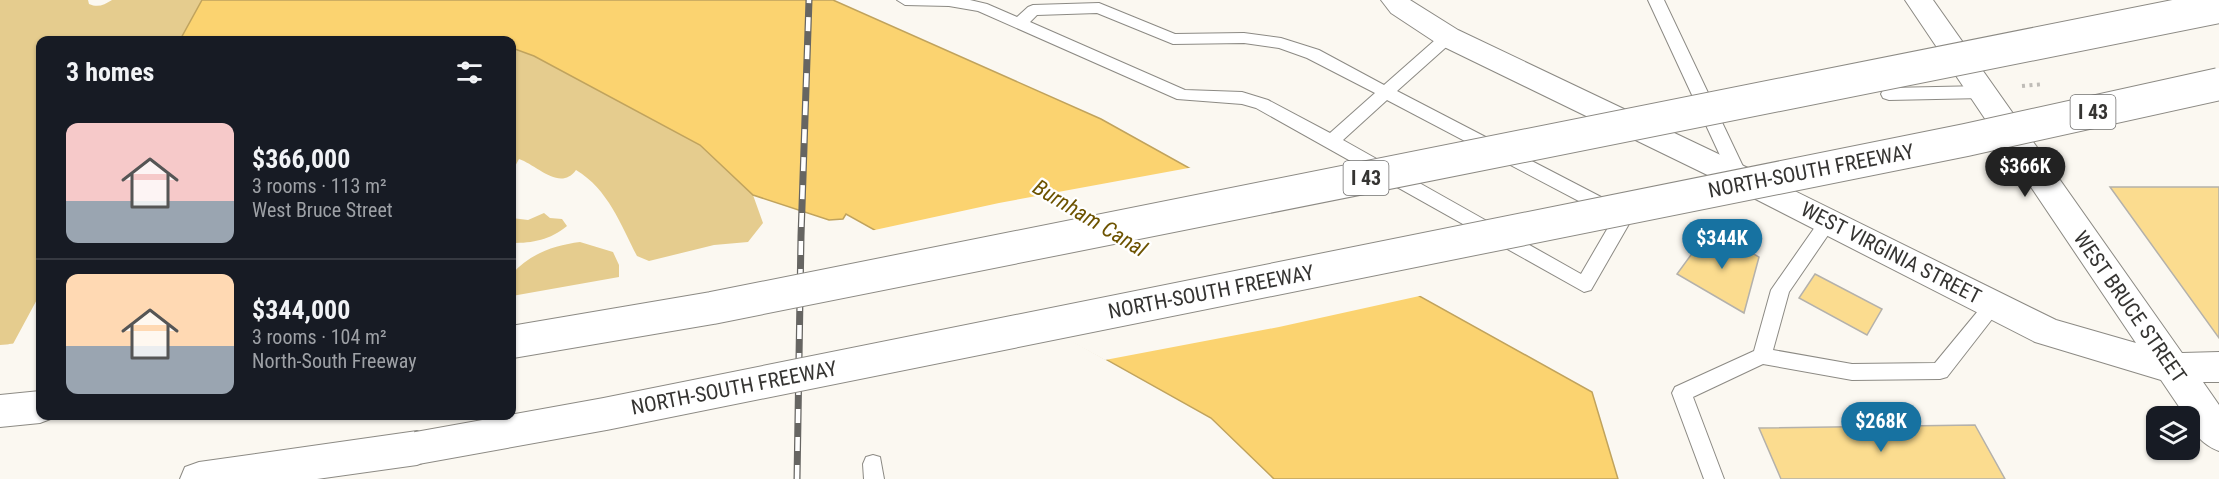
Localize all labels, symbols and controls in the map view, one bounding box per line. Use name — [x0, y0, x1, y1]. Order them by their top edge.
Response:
icon: filters — [453, 56, 486, 89]
text: 3 homes — [66, 57, 154, 87]
road number: I 43 — [2070, 95, 2116, 129]
street label: NORTH-SOUTH FREEWAY — [1706, 139, 1916, 203]
text: $366,000 — [252, 144, 350, 174]
icon: home — [114, 147, 186, 219]
pin: $366K — [1983, 147, 2067, 198]
text: $366K — [1999, 154, 2051, 178]
road number: I 43 — [1344, 161, 1388, 195]
text: 3 rooms · 113 m² — [252, 174, 387, 198]
water label: Burnham Canal — [1029, 174, 1152, 262]
street label: WEST VIRGINIA STREET — [1797, 197, 1985, 309]
text: West Bruce Street — [252, 198, 393, 222]
pin: $344K — [1680, 219, 1764, 270]
text: $344K — [1696, 226, 1748, 250]
street label: WEST BRUCE STREET — [2069, 227, 2191, 387]
street label: NORTH-SOUTH FREEWAY — [1106, 260, 1316, 324]
text: $344,000 — [252, 295, 350, 325]
icon: home — [114, 298, 186, 370]
text: 3 rooms · 104 m² — [252, 325, 387, 349]
text: North-South Freeway — [252, 349, 417, 373]
street label: NORTH-SOUTH FREEWAY — [629, 356, 839, 420]
pin: $268K — [1839, 402, 1923, 453]
map controls — [2146, 406, 2200, 460]
button: layers — [2146, 406, 2200, 460]
text: $268K — [1855, 409, 1907, 433]

